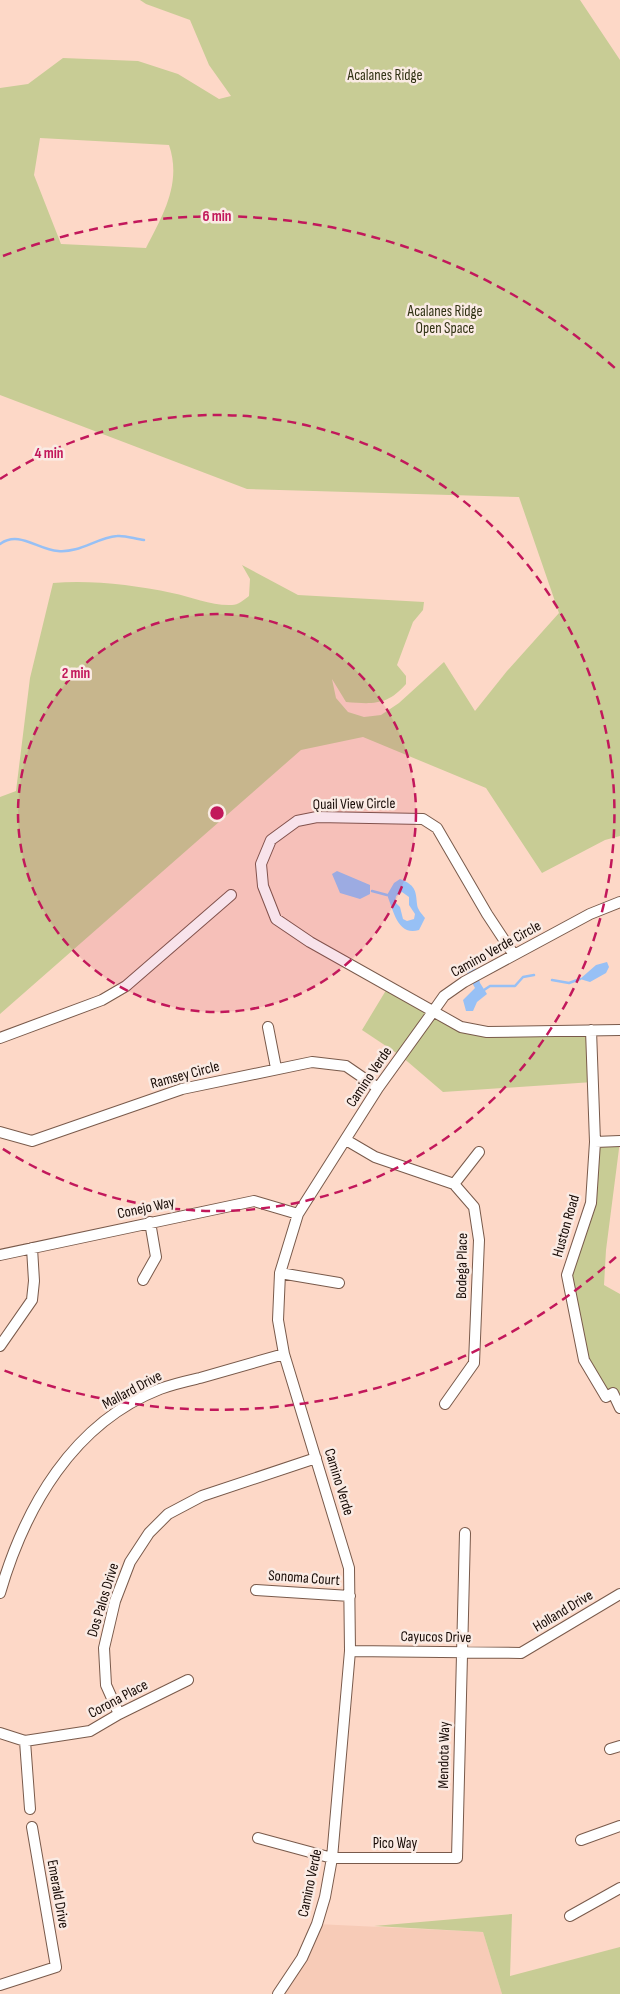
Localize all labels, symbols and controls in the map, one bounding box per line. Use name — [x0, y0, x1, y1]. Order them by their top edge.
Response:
park label: Acalanes Ridge — [347, 66, 422, 85]
text: 6 min — [202, 207, 232, 226]
park label: Acalanes Ridge Open Space — [407, 302, 482, 338]
text: 4 min — [35, 444, 63, 463]
text: 2 min — [62, 664, 90, 683]
street label: Quail View Circle — [312, 794, 396, 814]
centre of rings — [208, 804, 226, 822]
street label: Camino Verde Circle — [448, 916, 544, 982]
street label: Camino Verde — [342, 1043, 396, 1111]
street label: Ramsey Circle — [148, 1057, 222, 1093]
street label: Conejo Way — [116, 1193, 177, 1223]
street label: Huston Road — [548, 1193, 584, 1259]
street label: Bodega Place — [452, 1233, 472, 1299]
street label: Mallard Drive — [99, 1366, 165, 1414]
street label: Camino Verde — [320, 1446, 358, 1518]
street label: Dos Palos Drive — [83, 1561, 123, 1639]
street label: Sonoma Court — [268, 1566, 341, 1590]
street label: Holland Drive — [530, 1586, 596, 1636]
street label: Cayucos Drive — [400, 1627, 472, 1647]
street label: Corona Place — [85, 1675, 151, 1723]
street label: Mendota Way — [434, 1721, 454, 1789]
street label: Pico Way — [373, 1834, 417, 1853]
street label: Camino Verde — [294, 1847, 326, 1919]
street label: Emerald Drive — [43, 1858, 73, 1930]

